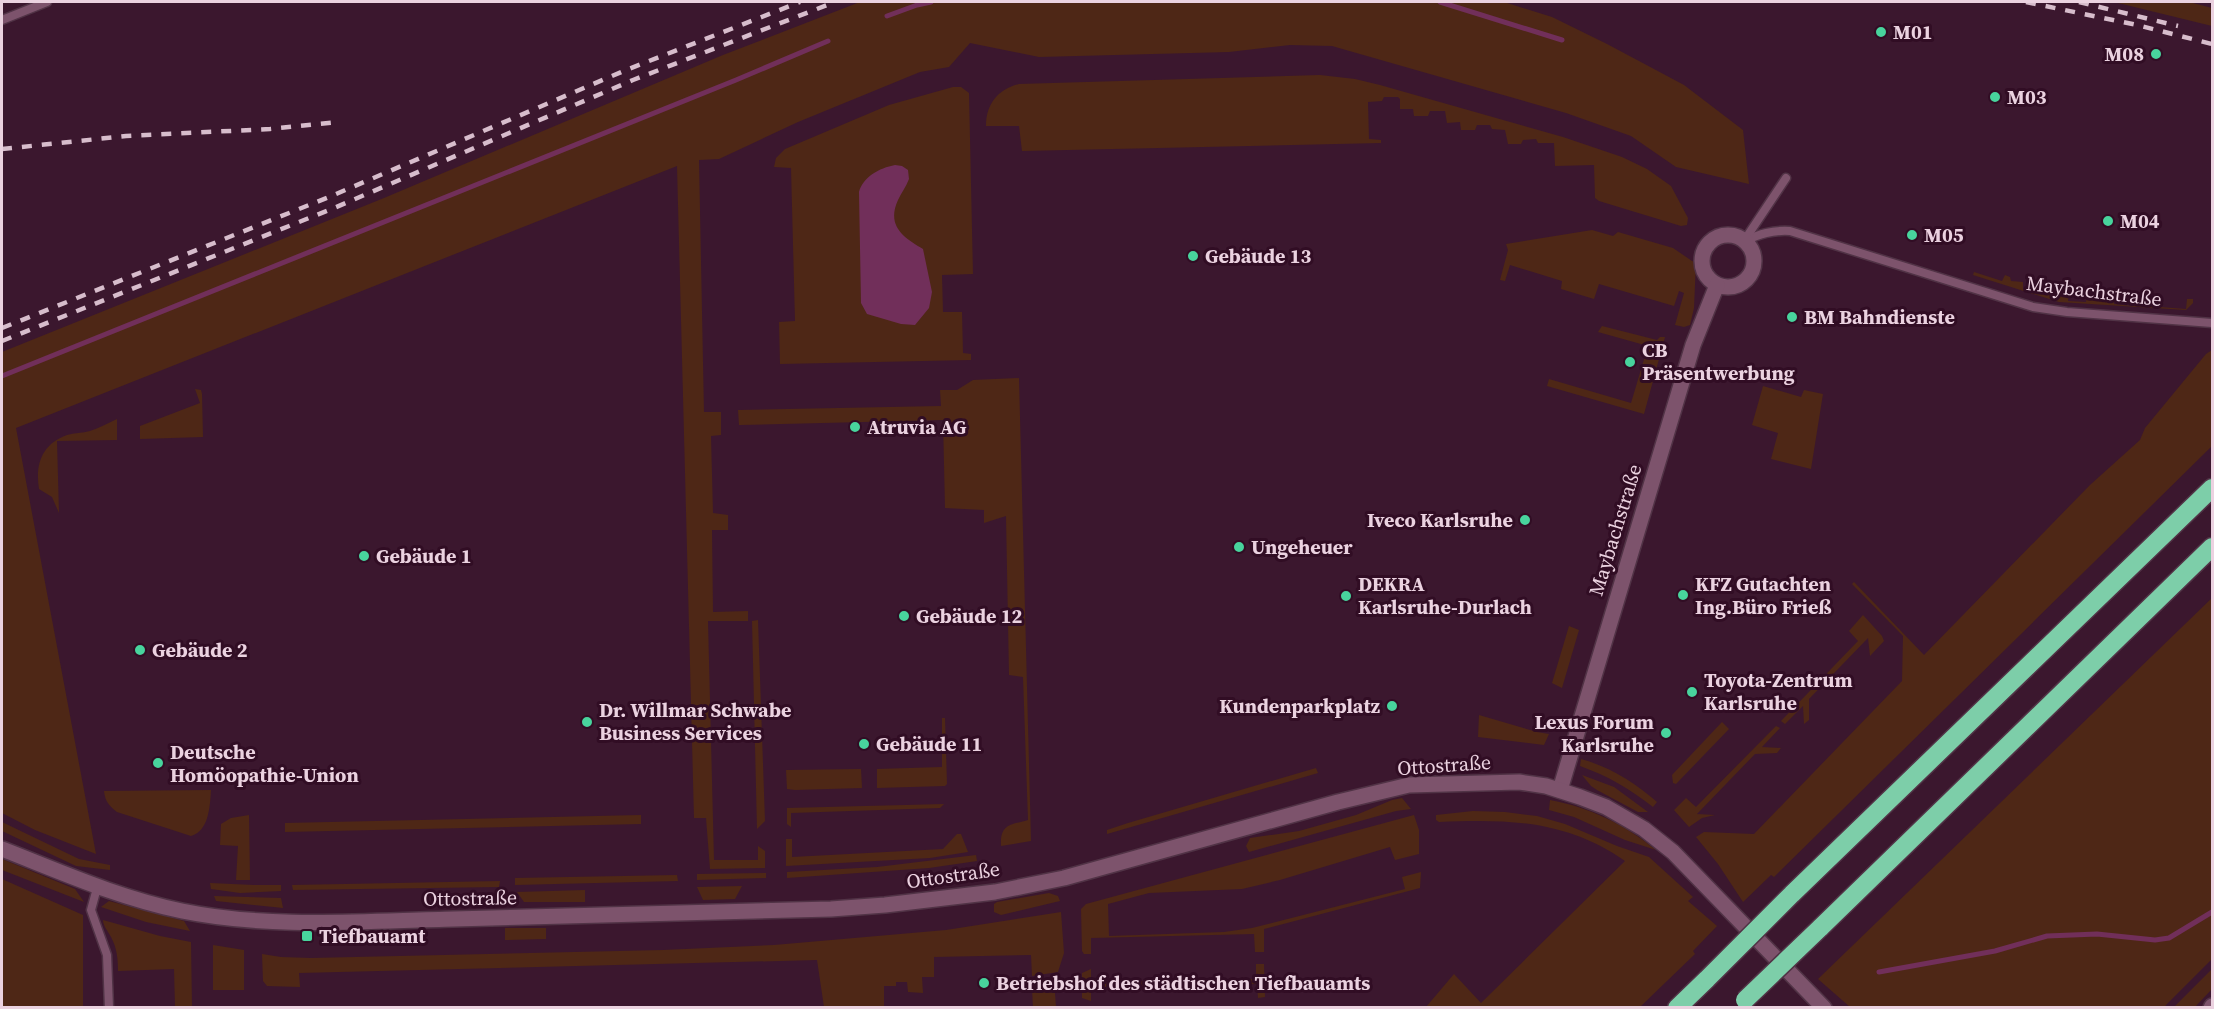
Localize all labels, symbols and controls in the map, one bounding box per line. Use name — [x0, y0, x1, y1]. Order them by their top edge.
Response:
place label: M01 — [1893, 18, 1933, 46]
marker: M01 — [1874, 25, 1888, 39]
place label: M08 — [2104, 40, 2144, 68]
marker: M08 — [2149, 47, 2163, 61]
place label: M03 — [2007, 83, 2047, 111]
marker: M03 — [1988, 90, 2002, 104]
place label: M04 — [2120, 207, 2160, 235]
marker: M04 — [2101, 214, 2115, 228]
place label: M05 — [1924, 221, 1964, 249]
marker: M05 — [1905, 228, 1919, 242]
place label: Gebäude 13 — [1205, 242, 1312, 270]
marker: Gebäude 13 — [1186, 249, 1200, 263]
street label: Maybachstraße — [2025, 269, 2163, 313]
place label: BM Bahndienste — [1804, 303, 1955, 331]
marker: BM Bahndienste — [1785, 310, 1799, 324]
place label: CB Präsentwerbung — [1642, 336, 1795, 387]
marker: CB Präsentwerbung — [1623, 355, 1637, 369]
place label: Atruvia AG — [867, 413, 967, 441]
marker: Atruvia AG — [848, 420, 862, 434]
street label: Maybachstraße — [1582, 461, 1648, 599]
place label: Iveco Karlsruhe — [1367, 506, 1513, 534]
marker: Iveco Karlsruhe — [1518, 513, 1532, 527]
place label: Ungeheuer — [1251, 533, 1353, 561]
marker: Ungeheuer — [1232, 540, 1246, 554]
place label: Gebäude 1 — [376, 542, 472, 570]
marker: Gebäude 1 — [357, 549, 371, 563]
place label: DEKRA Karlsruhe-Durlach — [1358, 570, 1532, 621]
place label: KFZ Gutachten Ing.Büro Frieß — [1695, 570, 1831, 621]
marker: KFZ Gutachten Ing.Büro Frieß — [1676, 588, 1690, 602]
marker: DEKRA Karlsruhe-Durlach — [1339, 589, 1353, 603]
place label: Gebäude 12 — [916, 602, 1023, 630]
marker: Gebäude 12 — [897, 609, 911, 623]
place label: Gebäude 2 — [152, 636, 248, 664]
marker: Gebäude 2 — [133, 643, 147, 657]
place label: Toyota-Zentrum Karlsruhe — [1704, 666, 1853, 717]
marker: Toyota-Zentrum Karlsruhe — [1685, 685, 1699, 699]
place label: Kundenparkplatz — [1219, 692, 1380, 720]
place label: Dr. Willmar Schwabe Business Services — [599, 696, 791, 747]
marker: Kundenparkplatz — [1385, 699, 1399, 713]
place label: Lexus Forum Karlsruhe — [1534, 708, 1654, 759]
marker: Dr. Willmar Schwabe Business Services — [580, 715, 594, 729]
marker: Lexus Forum Karlsruhe — [1659, 726, 1673, 740]
place label: Gebäude 11 — [876, 730, 982, 758]
marker: Gebäude 11 — [857, 737, 871, 751]
place label: Deutsche Homöopathie-Union — [170, 738, 359, 789]
street label: Ottostraße — [1396, 748, 1492, 782]
marker: Deutsche Homöopathie-Union — [151, 756, 165, 770]
street label: Ottostraße — [905, 855, 1001, 895]
street label: Ottostraße — [423, 883, 517, 913]
place label: Tiefbauamt — [319, 922, 426, 950]
marker: Tiefbauamt — [300, 929, 314, 943]
place label: Betriebshof des städtischen Tiefbauamts — [996, 969, 1370, 997]
marker: Betriebshof des städtischen Tiefbauamts — [977, 976, 991, 990]

